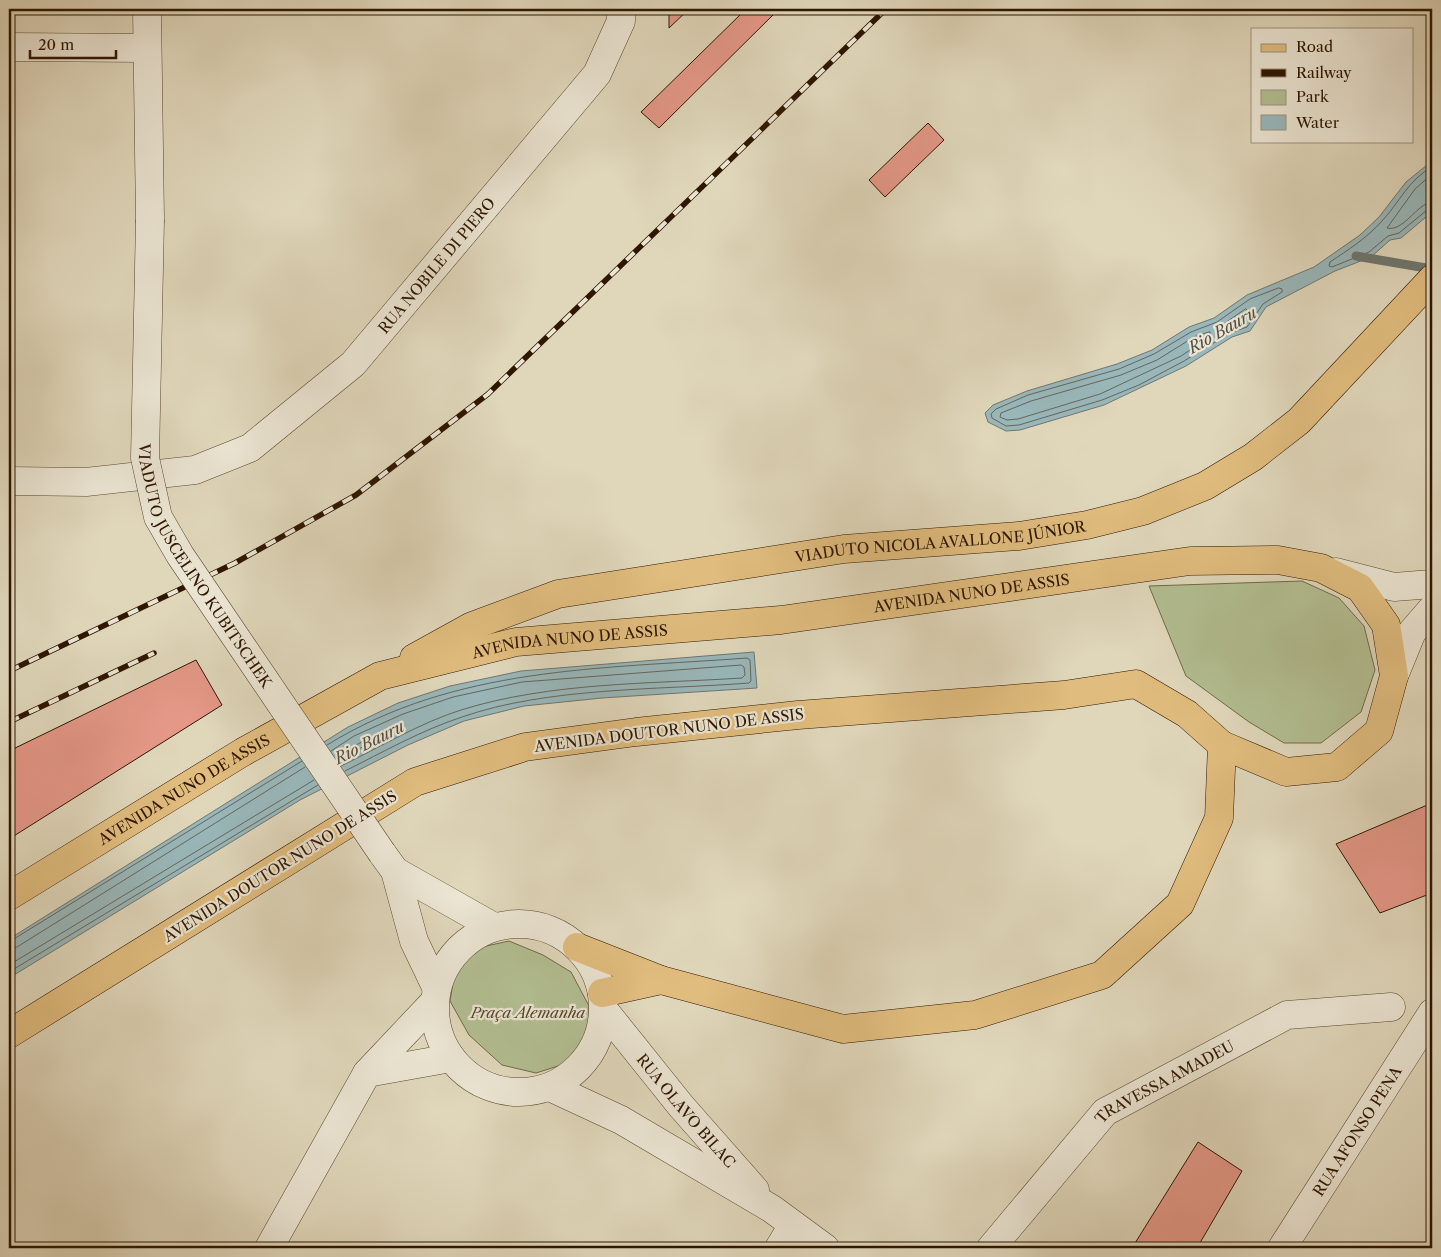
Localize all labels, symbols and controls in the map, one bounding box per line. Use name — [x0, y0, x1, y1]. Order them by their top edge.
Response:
scale bar — [30, 28, 116, 60]
legend — [1251, 28, 1414, 142]
text: 20 m — [38, 35, 74, 54]
text: Road — [1296, 37, 1333, 56]
text: Railway — [1296, 63, 1352, 82]
text: Park — [1296, 87, 1330, 106]
text: Water — [1295, 113, 1340, 132]
street label: RUA NOBILE DI PIERO — [374, 193, 499, 337]
water label: Rio Bauru — [1183, 302, 1260, 359]
street label: VIADUTO JUSCELINO KUBITSCHEK — [135, 442, 277, 692]
street label: VIADUTO NICOLA AVALLONE JÚNIOR — [793, 516, 1088, 566]
street label: AVENIDA NUNO DE ASSIS — [871, 569, 1071, 616]
street label: AVENIDA NUNO DE ASSIS — [469, 620, 668, 662]
street label: AVENIDA DOUTOR NUNO DE ASSIS — [532, 704, 805, 756]
water label: Rio Bauru — [329, 716, 408, 769]
street label: AVENIDA NUNO DE ASSIS — [94, 730, 273, 849]
street label: AVENIDA DOUTOR NUNO DE ASSIS — [159, 786, 400, 947]
park label: Praça Alemanha — [470, 1003, 585, 1022]
street label: TRAVESSA AMADEU — [1090, 1035, 1238, 1127]
street label: RUA OLAVO BILAC — [633, 1050, 740, 1171]
street label: RUA AFONSO PENA — [1308, 1062, 1406, 1199]

